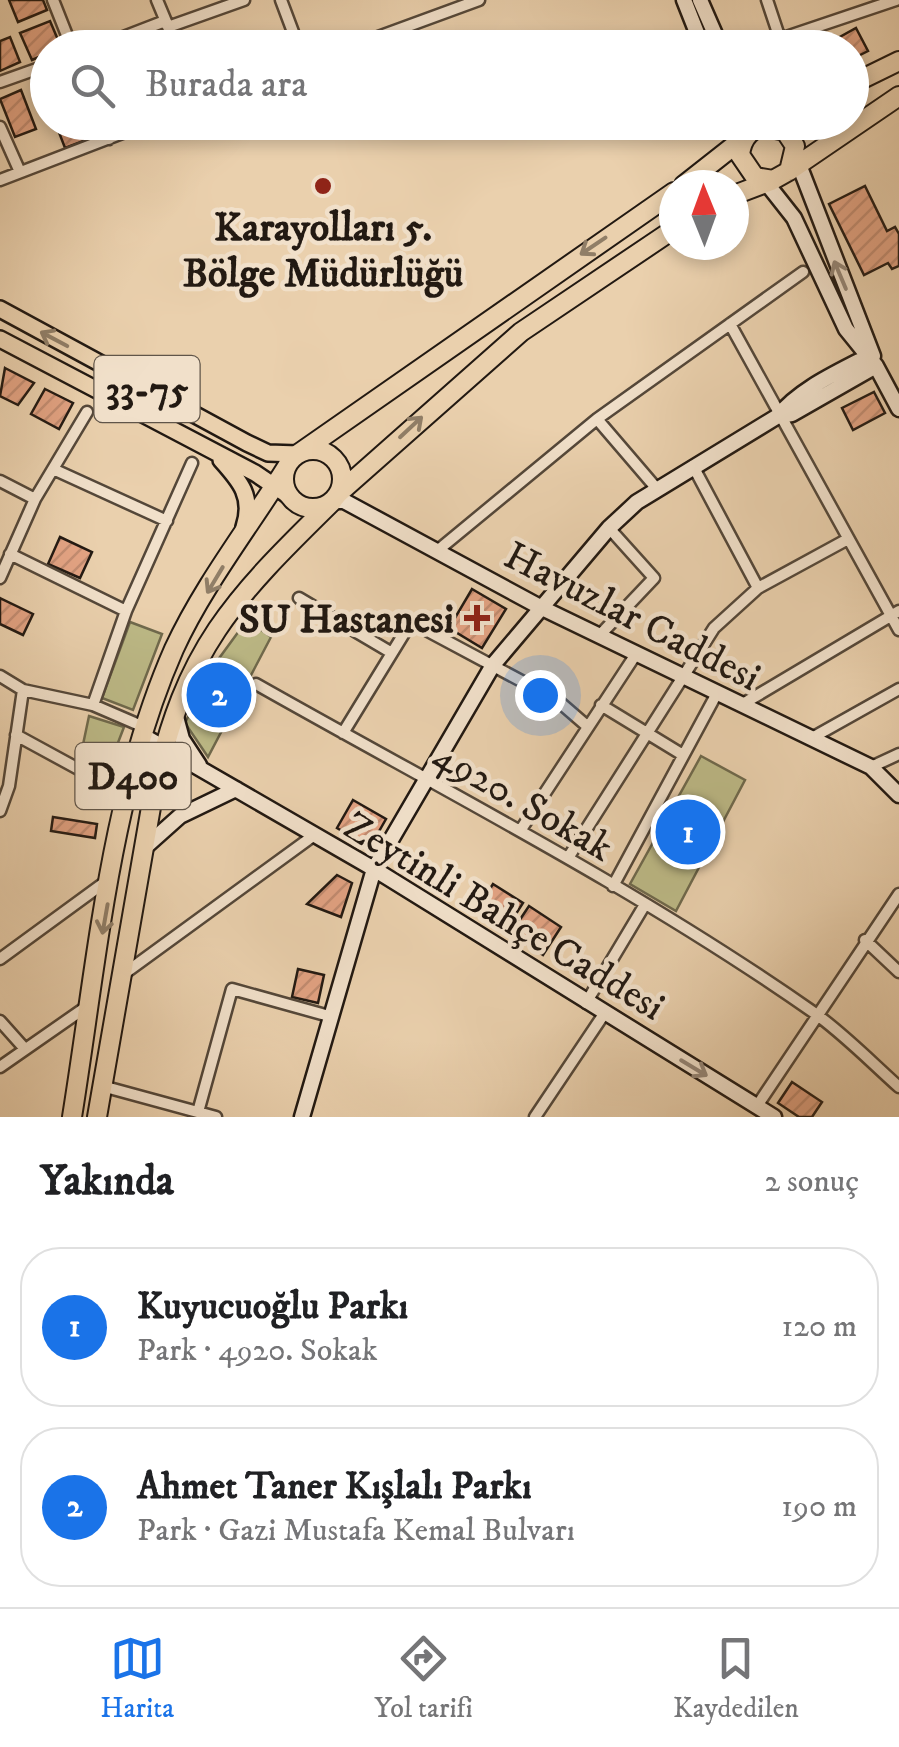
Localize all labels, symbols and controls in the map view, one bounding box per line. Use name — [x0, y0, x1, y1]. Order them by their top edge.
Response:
search box — [30, 30, 869, 140]
icon: search — [65, 58, 120, 113]
text: Burada ara — [145, 61, 307, 109]
north arrow — [659, 170, 749, 260]
marker: Karayolları 5. Bölge Müdürlüğü — [312, 175, 334, 197]
place label: Karayolları 5. Bölge Müdürlüğü — [183, 204, 463, 300]
one-way arrow — [580, 236, 608, 257]
one-way arrow — [830, 261, 848, 291]
one-way arrow — [40, 329, 70, 348]
road number: 33-75 — [94, 356, 200, 422]
one-way arrow — [398, 416, 423, 439]
street label: Havuzlar Caddesi — [495, 532, 768, 704]
one-way arrow — [205, 565, 225, 594]
place label: SU Hastanesi — [239, 596, 454, 646]
marker: SU Hastanesi — [464, 605, 490, 631]
pin: 2 — [186, 658, 252, 732]
your location — [515, 670, 566, 721]
street label: 4920. Sokak — [424, 731, 621, 874]
road number: D400 — [76, 743, 190, 809]
pin: 1 — [656, 794, 720, 870]
street label: Zeytinli Bahçe Caddesi — [334, 802, 673, 1033]
one-way arrow — [95, 902, 114, 935]
one-way arrow — [679, 1058, 708, 1078]
text: Yakında — [40, 1156, 174, 1208]
text: 2 sonuç — [764, 1162, 859, 1202]
text: Kuyucuoğlu Parkı — [137, 1283, 408, 1331]
text: 1 — [69, 1307, 80, 1347]
text: 120 m — [781, 1307, 857, 1347]
text: Park · 4920. Sokak — [137, 1331, 378, 1371]
text: Ahmet Taner Kışlalı Parkı — [137, 1463, 532, 1511]
text: 2 — [67, 1487, 82, 1527]
text: 190 m — [781, 1487, 857, 1527]
text: Park · Gazi Mustafa Kemal Bulvarı — [137, 1511, 575, 1551]
tab: Harita — [100, 1631, 174, 1726]
tab: Yol tarifi — [374, 1631, 473, 1726]
tab: Kaydedilen — [673, 1631, 799, 1726]

